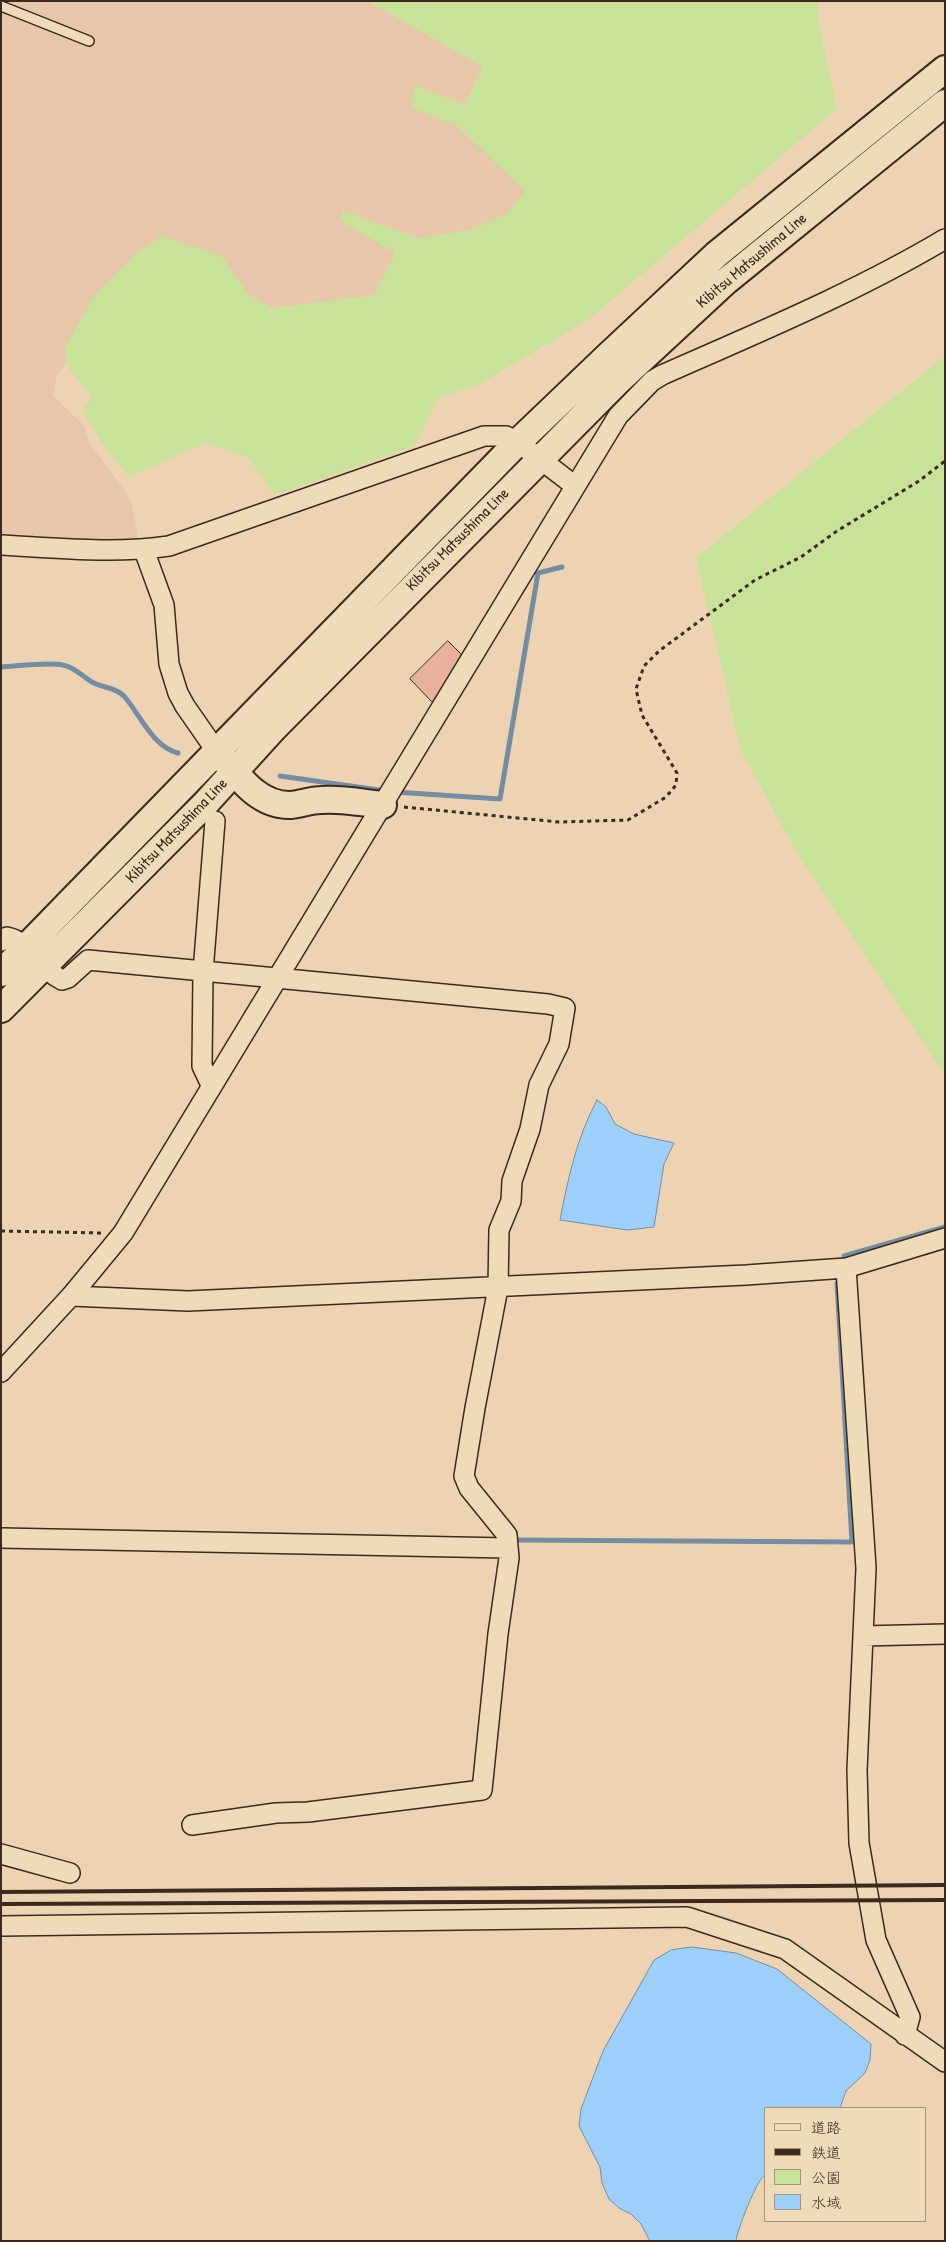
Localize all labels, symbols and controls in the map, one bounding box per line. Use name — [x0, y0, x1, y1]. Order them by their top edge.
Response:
street label: Kibitsu Matsushima Line — [693, 209, 811, 313]
street label: Kibitsu Matsushima Line — [402, 484, 514, 596]
street label: Kibitsu Matsushima Line — [122, 775, 232, 887]
legend — [764, 2107, 926, 2222]
text: 道路 — [811, 2117, 841, 2138]
text: 鉄道 — [811, 2142, 841, 2163]
text: 公園 — [811, 2167, 841, 2188]
text: 水域 — [811, 2192, 841, 2213]

